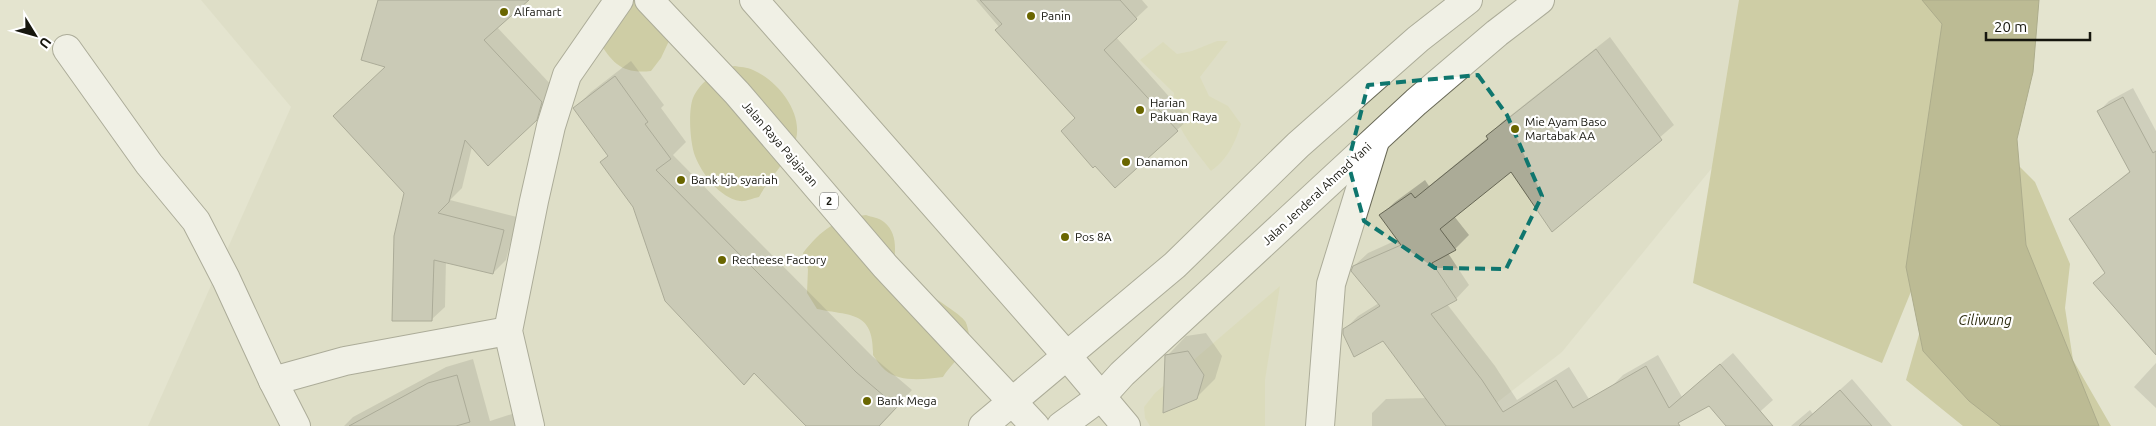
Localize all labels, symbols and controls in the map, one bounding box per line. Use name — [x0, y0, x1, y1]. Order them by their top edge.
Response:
place label: Alfamart — [514, 5, 562, 18]
marker: Alfamart — [498, 6, 510, 18]
place label: Panin — [1041, 9, 1071, 22]
north arrow — [10, 10, 60, 60]
marker: Panin — [1025, 10, 1037, 22]
scale bar — [1986, 10, 2090, 42]
text: 20 m — [1994, 18, 2027, 35]
text: U — [36, 34, 55, 52]
place label: Harian Pakuan Raya — [1150, 96, 1217, 123]
street label: Jalan Raya Pajajaran — [740, 99, 821, 189]
marker: Harian Pakuan Raya — [1134, 104, 1146, 116]
place label: Mie Ayam Baso Martabak AA — [1525, 115, 1607, 142]
marker: Mie Ayam Baso Martabak AA — [1509, 123, 1521, 135]
street label: Jalan Jenderal Ahmad Yani — [1260, 140, 1374, 248]
place label: Danamon — [1136, 155, 1188, 168]
marker: Danamon — [1120, 156, 1132, 168]
place label: Bank bjb syariah — [691, 173, 778, 186]
marker: Bank bjb syariah — [675, 174, 687, 186]
road number: 2 — [820, 192, 838, 210]
place label: Pos 8A — [1075, 230, 1112, 243]
marker: Pos 8A — [1059, 231, 1071, 243]
place label: Recheese Factory — [732, 253, 826, 266]
marker: Recheese Factory — [716, 254, 728, 266]
water label: Ciliwung — [1958, 312, 2012, 328]
place label: Bank Mega — [877, 394, 937, 407]
marker: Bank Mega — [861, 395, 873, 407]

